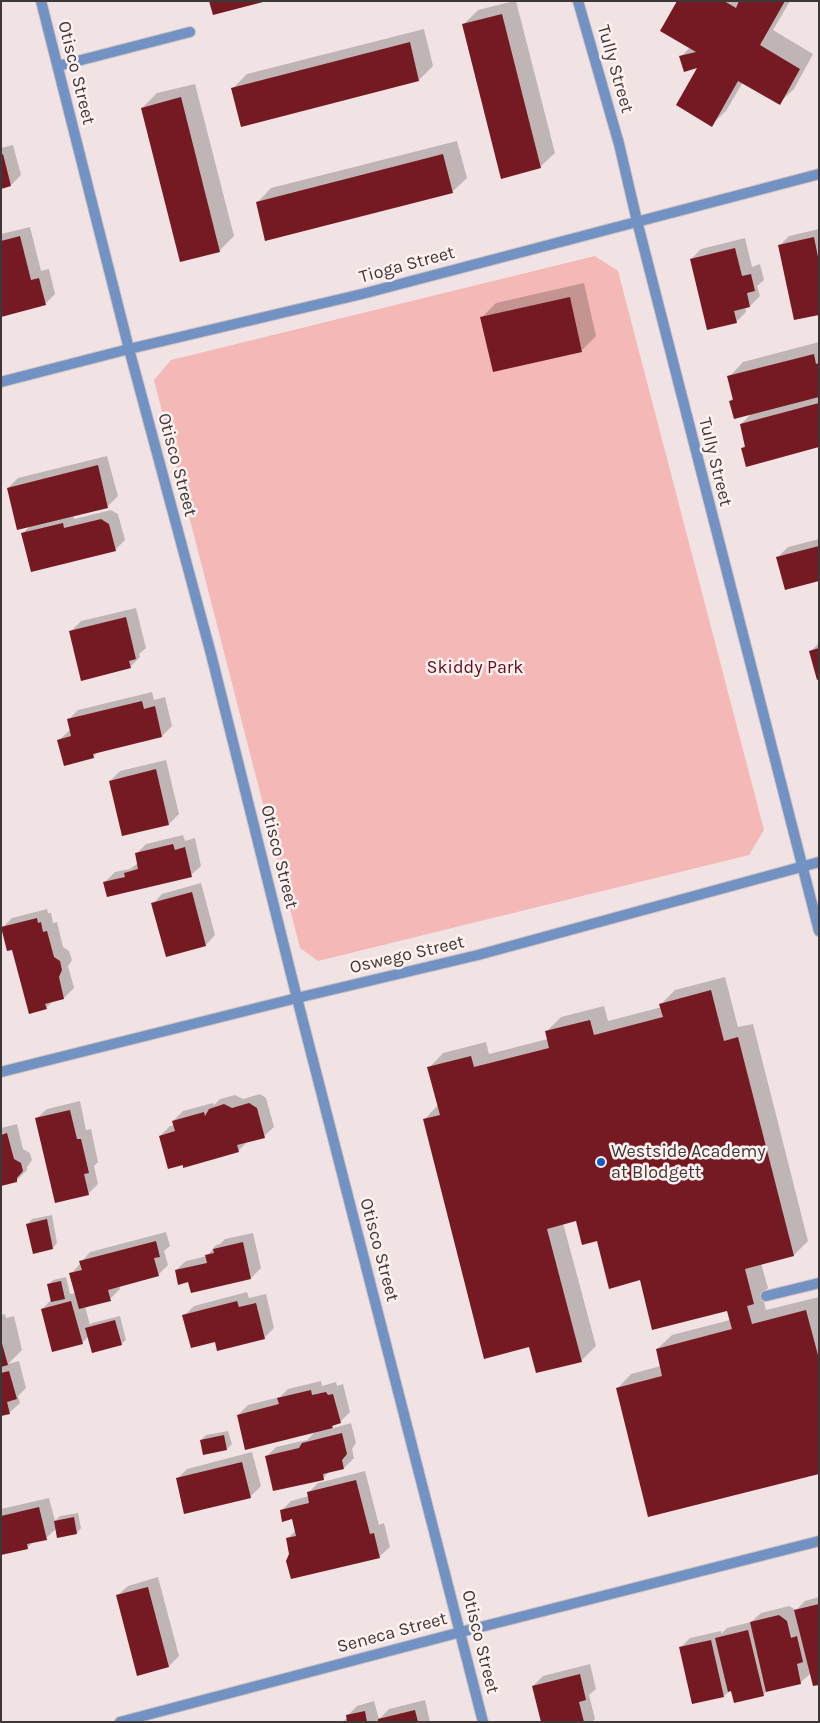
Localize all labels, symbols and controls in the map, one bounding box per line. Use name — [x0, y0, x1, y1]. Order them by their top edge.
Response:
street label: Otisco Street — [53, 19, 99, 127]
street label: Tully Street — [592, 22, 638, 116]
street label: Tioga Street — [357, 242, 457, 288]
street label: Otisco Street — [153, 411, 201, 519]
street label: Tully Street — [694, 415, 736, 509]
park label: Skiddy Park — [427, 657, 523, 679]
street label: Otisco Street — [256, 803, 302, 911]
street label: Oswego Street — [348, 931, 466, 979]
place label: Westside Academy at Blodgett — [611, 1141, 766, 1184]
marker: Westside Academy at Blodgett — [595, 1156, 607, 1168]
street label: Otisco Street — [355, 1196, 403, 1304]
street label: Otisco Street — [457, 1588, 503, 1696]
street label: Seneca Street — [335, 1608, 449, 1658]

